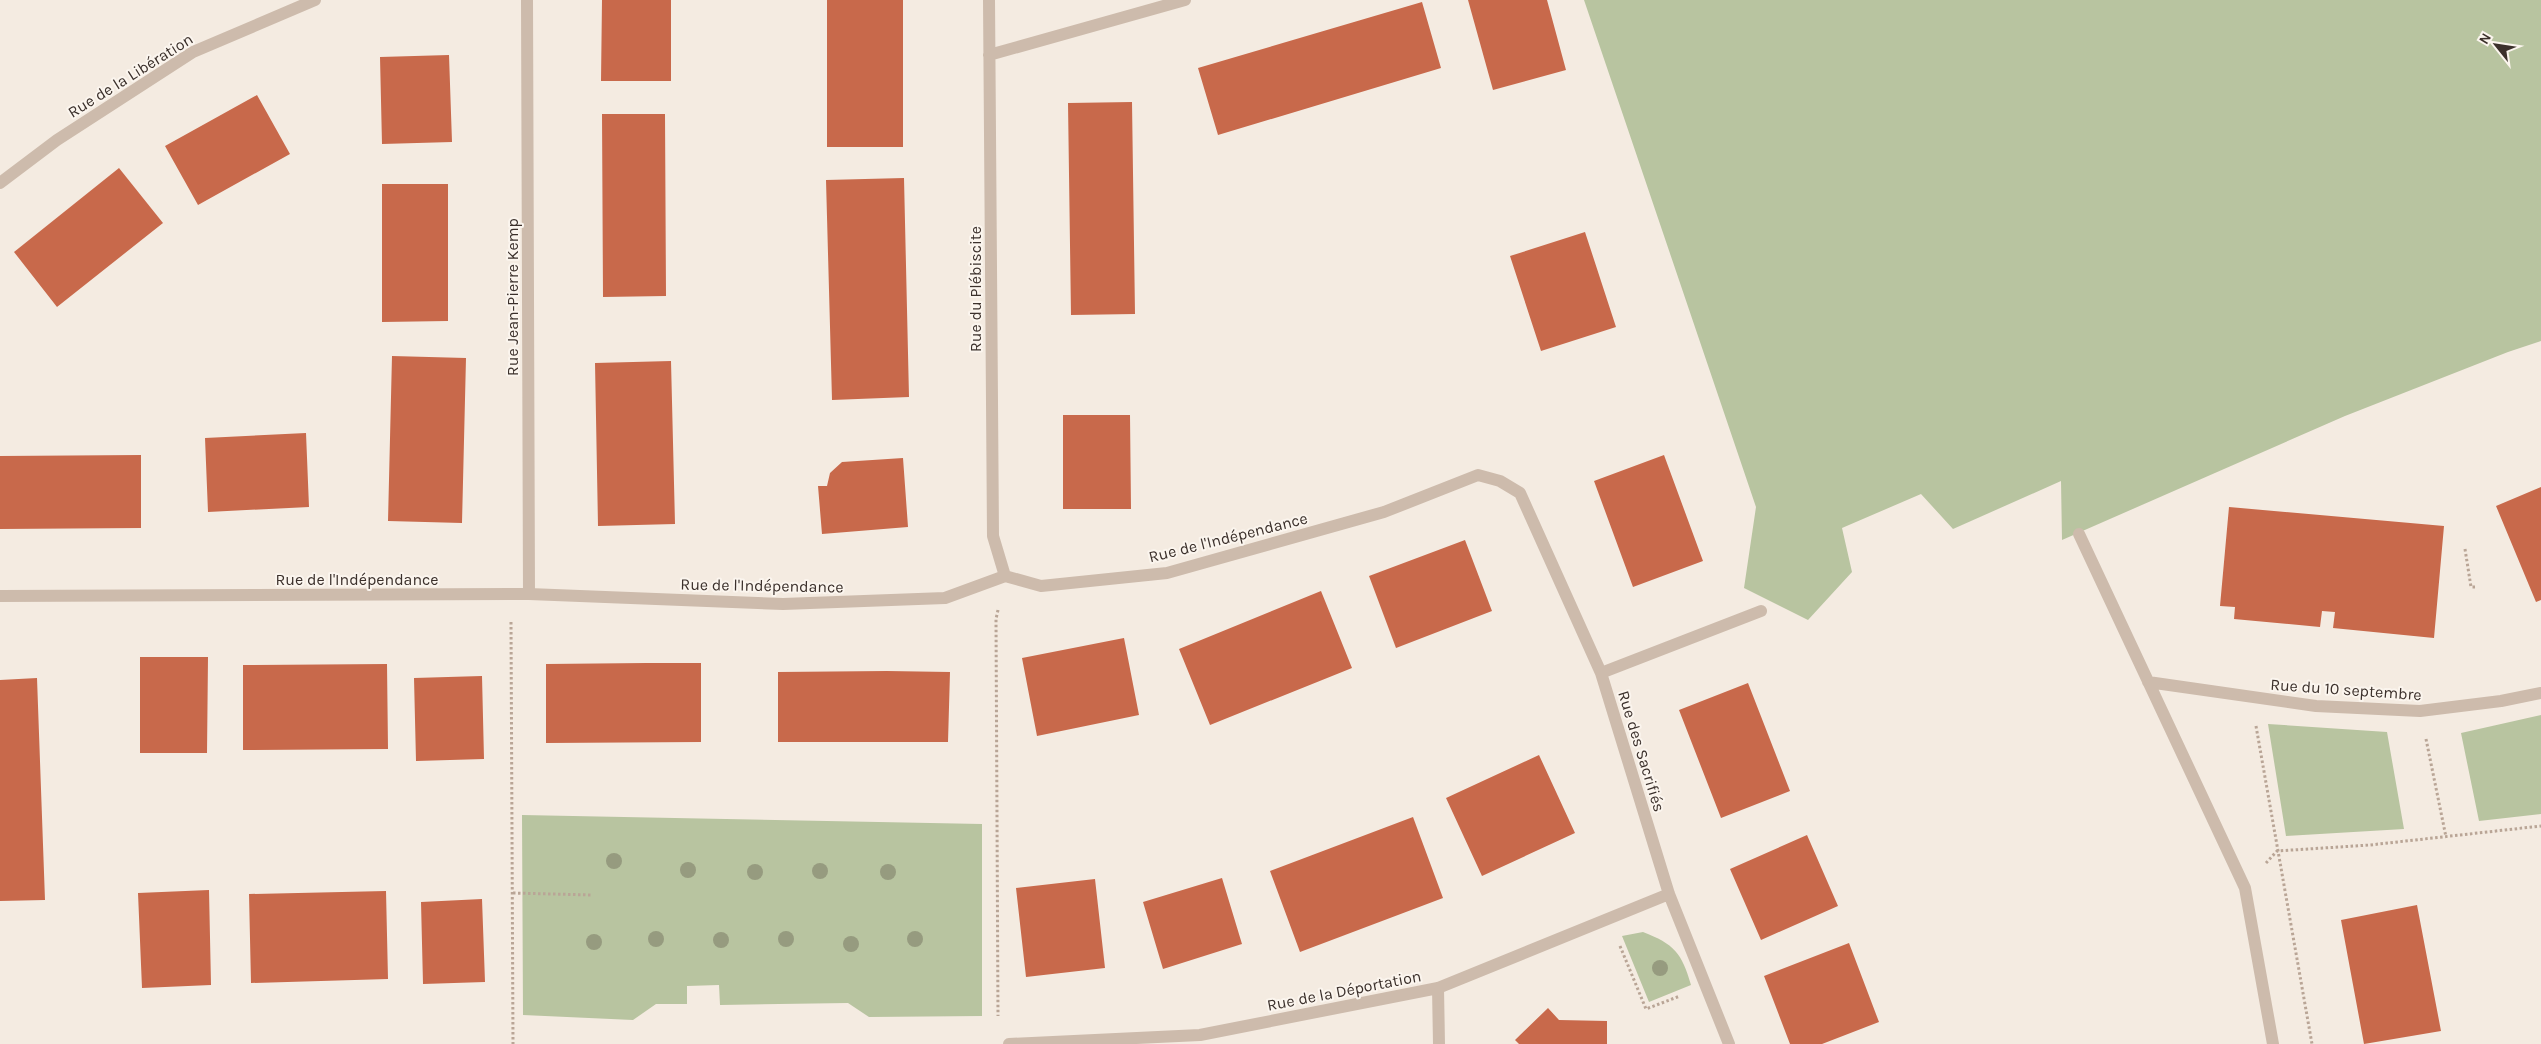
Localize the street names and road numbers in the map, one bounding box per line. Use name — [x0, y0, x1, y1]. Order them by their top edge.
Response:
street label: Rue de la Libération — [64, 29, 196, 122]
street label: Rue Jean-Pierre Kemp — [503, 218, 522, 376]
street label: Rue du Plébiscite — [966, 226, 985, 352]
street label: Rue de l'Indépendance — [1147, 509, 1310, 566]
street label: Rue de l'Indépendance — [275, 570, 439, 589]
street label: Rue de l'Indépendance — [680, 575, 844, 596]
street label: Rue du 10 septembre — [2270, 675, 2422, 704]
street label: Rue des Sacrifiés — [1614, 688, 1669, 814]
street label: Rue de la Déportation — [1265, 966, 1423, 1015]

